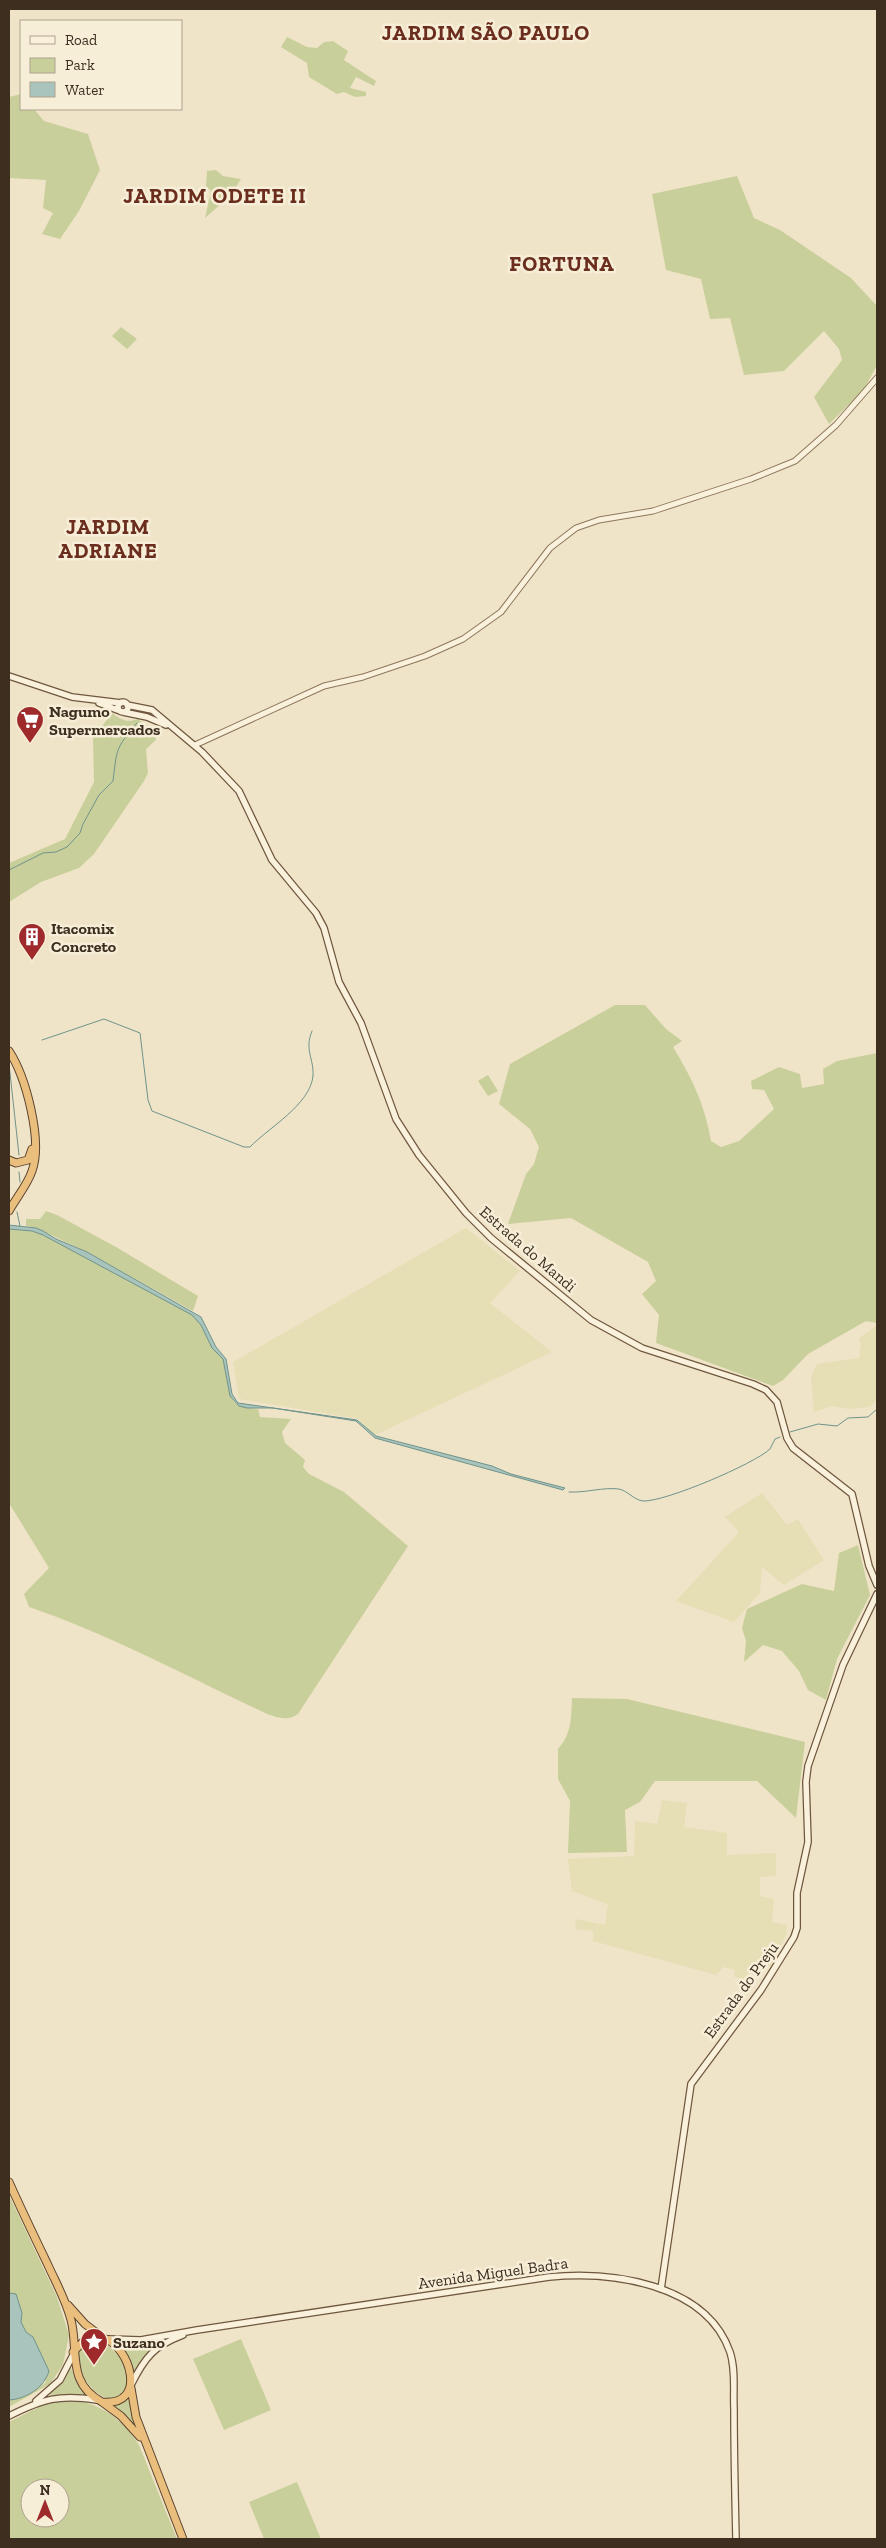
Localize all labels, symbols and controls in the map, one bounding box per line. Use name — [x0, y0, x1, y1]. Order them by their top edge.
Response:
legend — [20, 20, 182, 110]
district label: JARDIM SÃO PAULO — [382, 20, 590, 45]
text: Road — [65, 31, 98, 49]
text: Park — [65, 56, 95, 74]
text: Water — [65, 81, 105, 99]
district label: JARDIM ODETE II — [123, 183, 307, 208]
district label: FORTUNA — [509, 251, 615, 276]
district label: JARDIM ADRIANE — [58, 514, 158, 563]
place label: Nagumo Supermercados — [49, 702, 160, 739]
supermarket icon: Nagumo Supermercados — [15, 705, 45, 744]
place label: Itacomix Concreto — [51, 919, 117, 956]
building icon: Itacomix Concreto — [17, 922, 47, 961]
street label: Estrada do Mandi — [476, 1202, 581, 1296]
street label: Estrada do Preju — [700, 1938, 782, 2042]
street label: Avenida Miguel Badra — [417, 2253, 569, 2293]
place icon: Suzano — [79, 2327, 109, 2366]
place label: Suzano — [113, 2333, 165, 2352]
north arrow — [20, 2478, 70, 2528]
text: N — [40, 2482, 51, 2499]

